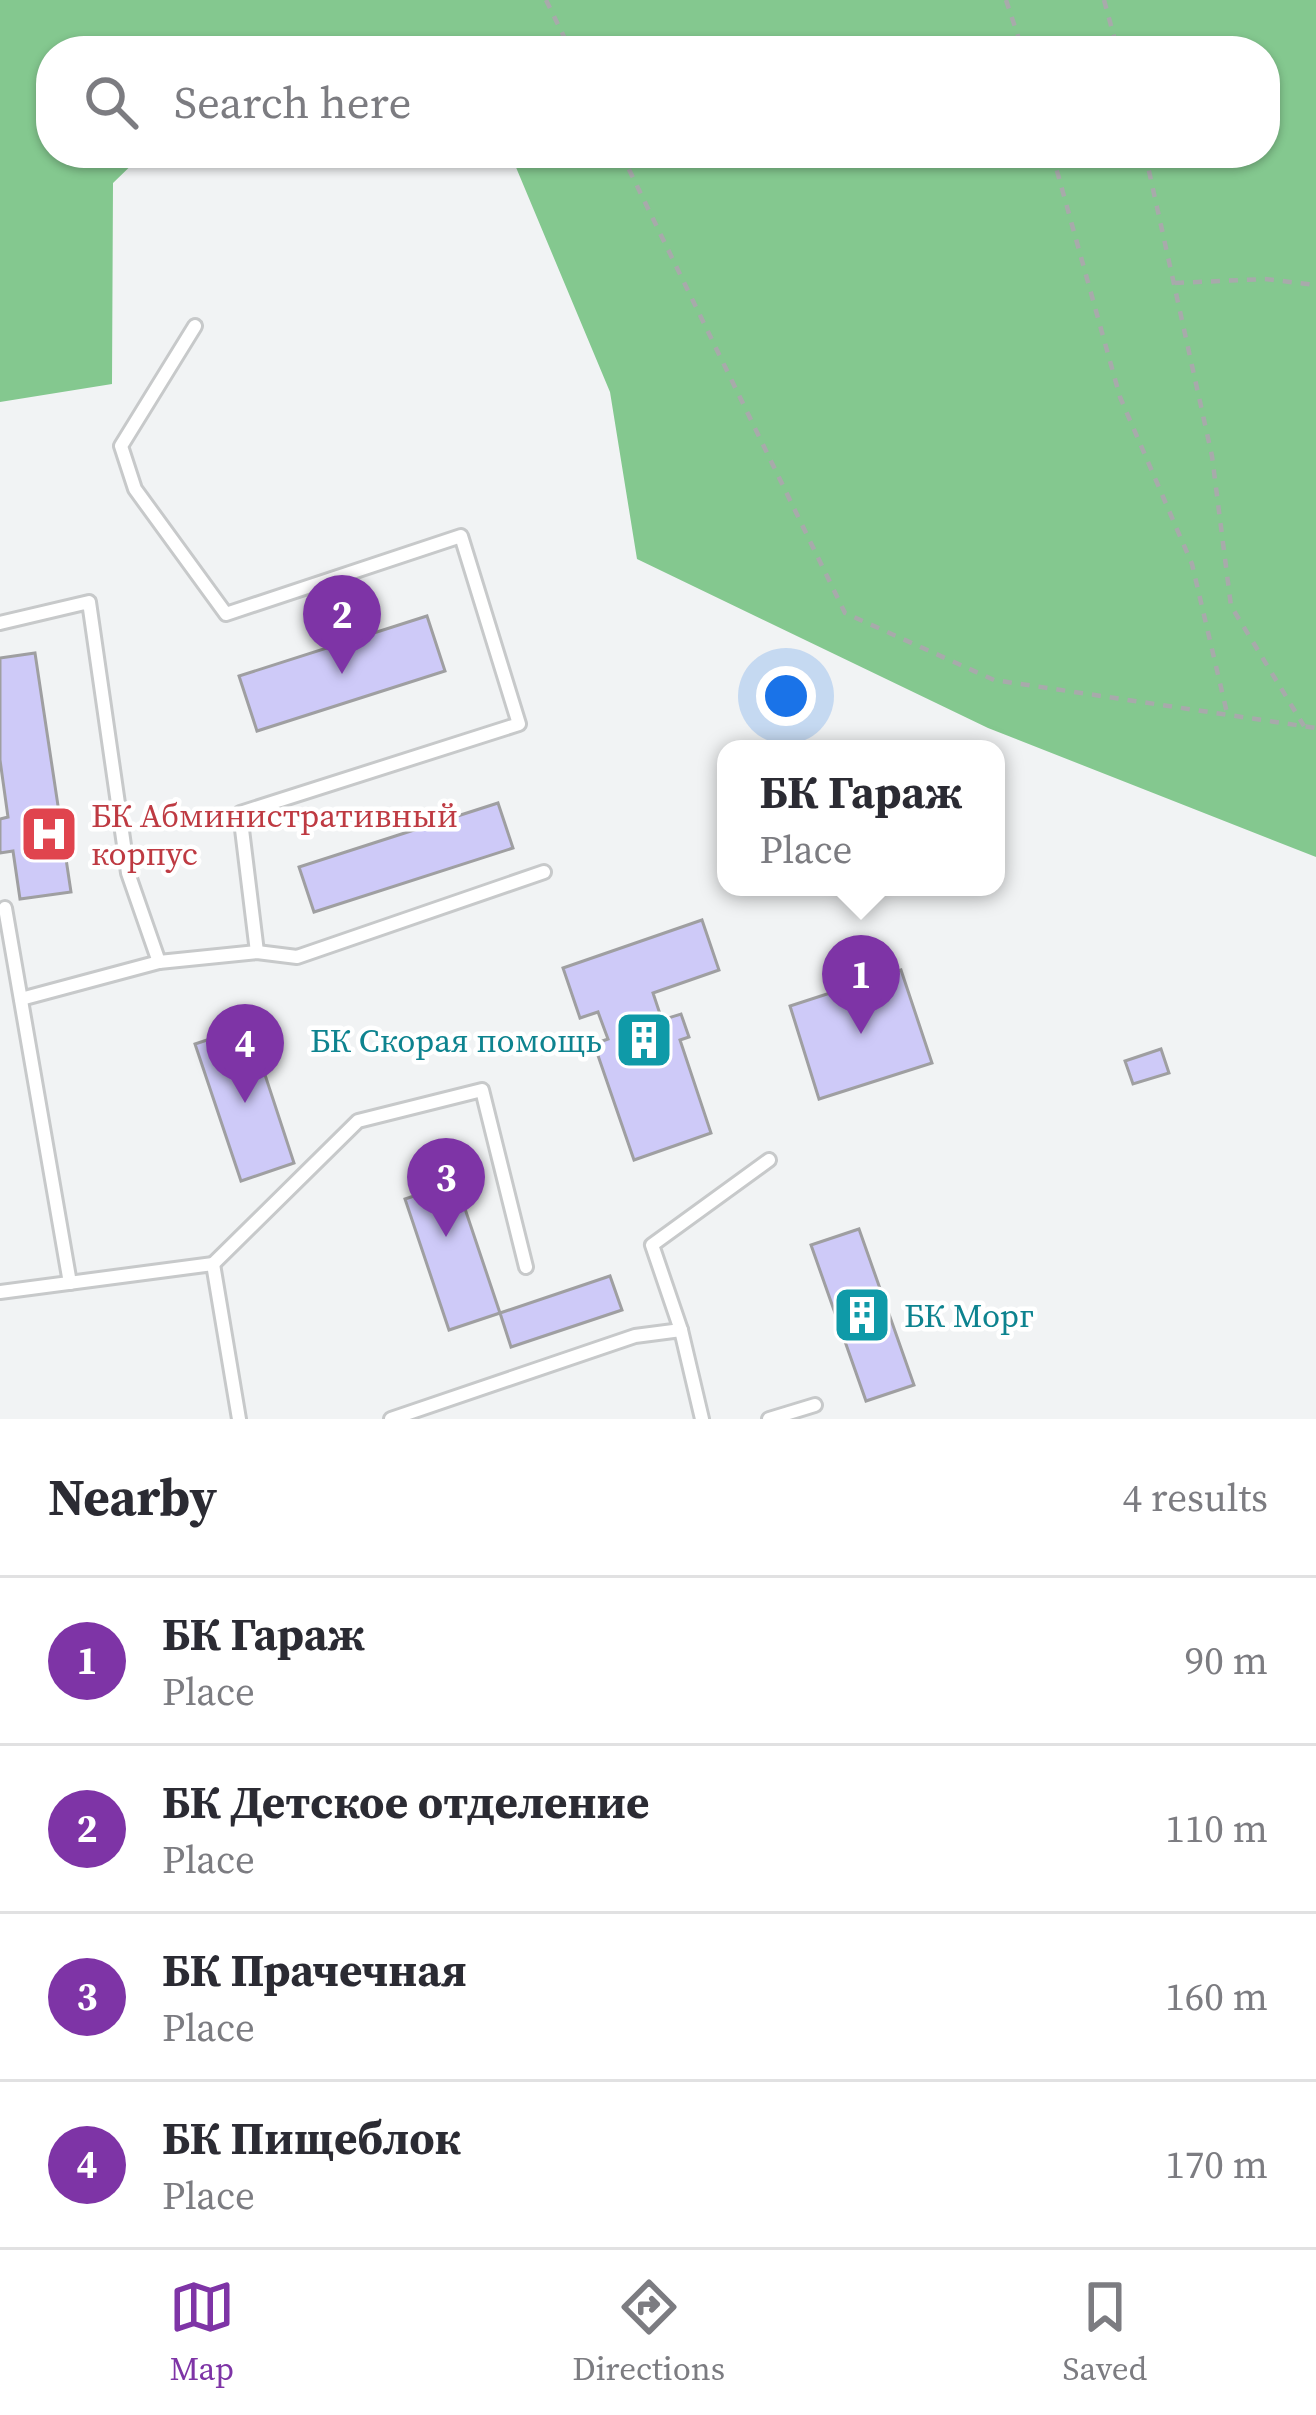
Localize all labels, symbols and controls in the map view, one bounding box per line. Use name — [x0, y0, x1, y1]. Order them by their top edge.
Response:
search box — [36, 36, 1280, 168]
icon: search — [78, 69, 144, 135]
text: Search here — [174, 71, 411, 133]
pin: 2 — [303, 575, 381, 674]
your location — [756, 666, 816, 726]
popup — [717, 740, 1005, 896]
text: БК Гараж — [760, 761, 962, 823]
place label: БК Абминистративный корпус — [91, 793, 458, 876]
hospital icon: БК Абминистративный корпус — [18, 803, 80, 865]
text: Place — [760, 823, 853, 876]
pin: 1 — [822, 935, 900, 1034]
pin: 4 — [206, 1004, 284, 1103]
building icon: БК Скорая помощь — [613, 1009, 675, 1071]
place label: БК Скорая помощь — [310, 1018, 602, 1063]
pin: 3 — [407, 1138, 485, 1237]
building icon: БК Морг — [831, 1284, 893, 1346]
place label: БК Морг — [904, 1293, 1034, 1338]
text: Nearby — [48, 1462, 217, 1532]
text: 4 results — [1123, 1471, 1268, 1524]
text: БК Гараж — [162, 1603, 365, 1665]
text: 1 — [76, 1634, 98, 1687]
text: 90 m — [1185, 1634, 1268, 1687]
text: Place — [162, 1665, 255, 1718]
text: БК Детское отделение — [162, 1771, 649, 1833]
text: 2 — [76, 1802, 98, 1855]
text: 110 m — [1165, 1802, 1268, 1855]
text: Place — [162, 1833, 255, 1886]
text: БК Прачечная — [162, 1939, 467, 2001]
text: 3 — [76, 1970, 98, 2023]
text: 160 m — [1165, 1970, 1268, 2023]
text: Place — [162, 2001, 255, 2054]
text: БК Пищеблок — [162, 2107, 461, 2169]
text: 4 — [76, 2138, 98, 2191]
text: 170 m — [1165, 2138, 1268, 2191]
text: Place — [162, 2169, 255, 2222]
tab: Map — [169, 2274, 235, 2391]
tab: Directions — [572, 2274, 725, 2391]
tab: Saved — [1063, 2274, 1147, 2391]

